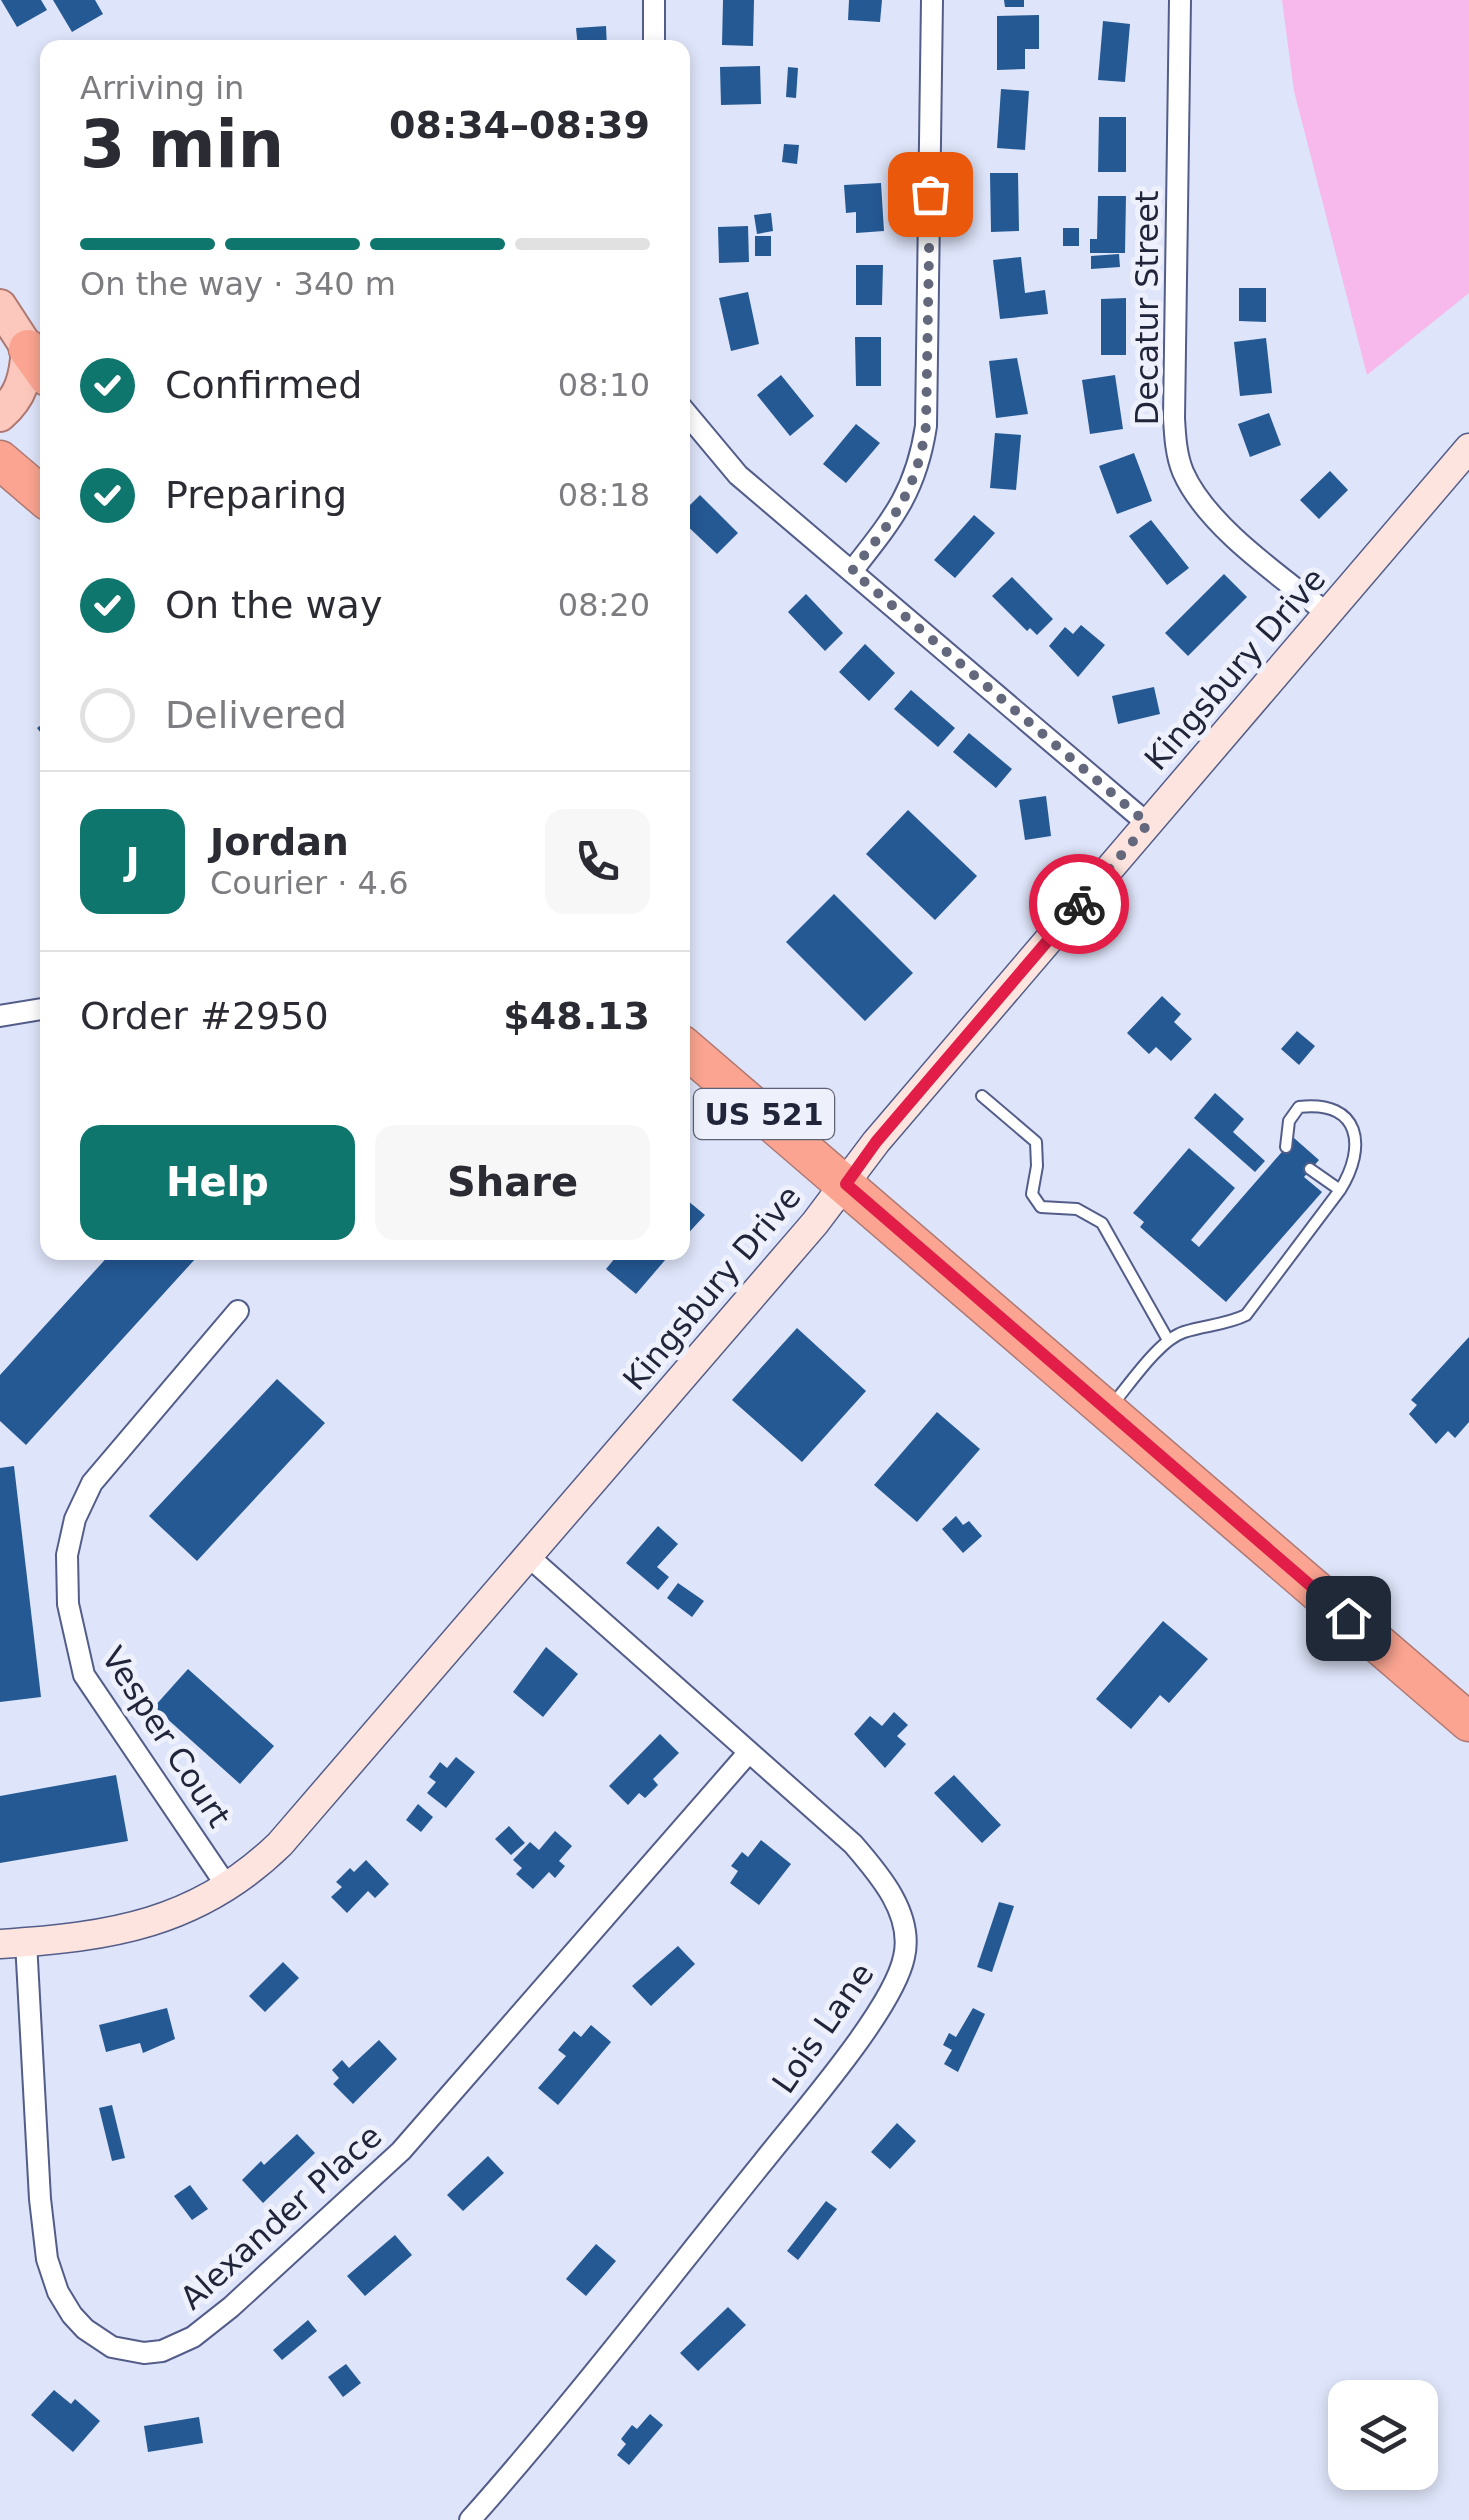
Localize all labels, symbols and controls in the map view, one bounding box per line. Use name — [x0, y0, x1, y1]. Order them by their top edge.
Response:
text: Arriving in — [80, 69, 244, 107]
text: 08:34–08:39 — [389, 103, 650, 147]
text: 3 min — [80, 107, 284, 182]
pin — [888, 152, 973, 237]
icon: bag — [903, 167, 958, 222]
street label: Decatur Street — [1128, 191, 1166, 425]
text: On the way · 340 m — [80, 265, 396, 303]
icon: check — [80, 358, 135, 413]
text: Confirmed — [165, 363, 362, 407]
text: 08:10 — [558, 366, 650, 404]
icon: check — [80, 468, 135, 523]
text: Preparing — [165, 473, 347, 517]
text: 08:18 — [558, 476, 650, 514]
street label: Kingsbury Drive — [1137, 560, 1333, 778]
icon: check — [80, 578, 135, 633]
text: On the way — [165, 583, 382, 627]
text: 08:20 — [558, 586, 650, 624]
text: Delivered — [165, 693, 347, 737]
button: phone — [545, 809, 650, 914]
text: Jordan — [210, 820, 349, 864]
text: J — [125, 839, 140, 883]
courier — [1029, 854, 1129, 954]
text: Courier · 4.6 — [210, 864, 409, 902]
icon: bike — [1052, 877, 1107, 932]
text: Order #2950 — [80, 994, 329, 1038]
text: $48.13 — [503, 994, 650, 1038]
road number: US 521 — [694, 1089, 834, 1139]
button: Help — [80, 1125, 355, 1240]
button: Share — [375, 1125, 650, 1240]
street label: Kingsbury Drive — [615, 1178, 809, 1398]
pin — [1306, 1576, 1391, 1661]
icon: home — [1321, 1591, 1376, 1646]
street label: Vesper Court — [94, 1640, 238, 1834]
street label: Lois Lane — [764, 1956, 882, 2100]
street label: Alexander Place — [173, 2117, 389, 2317]
map controls — [1328, 2380, 1438, 2490]
button: layers — [1328, 2380, 1438, 2490]

